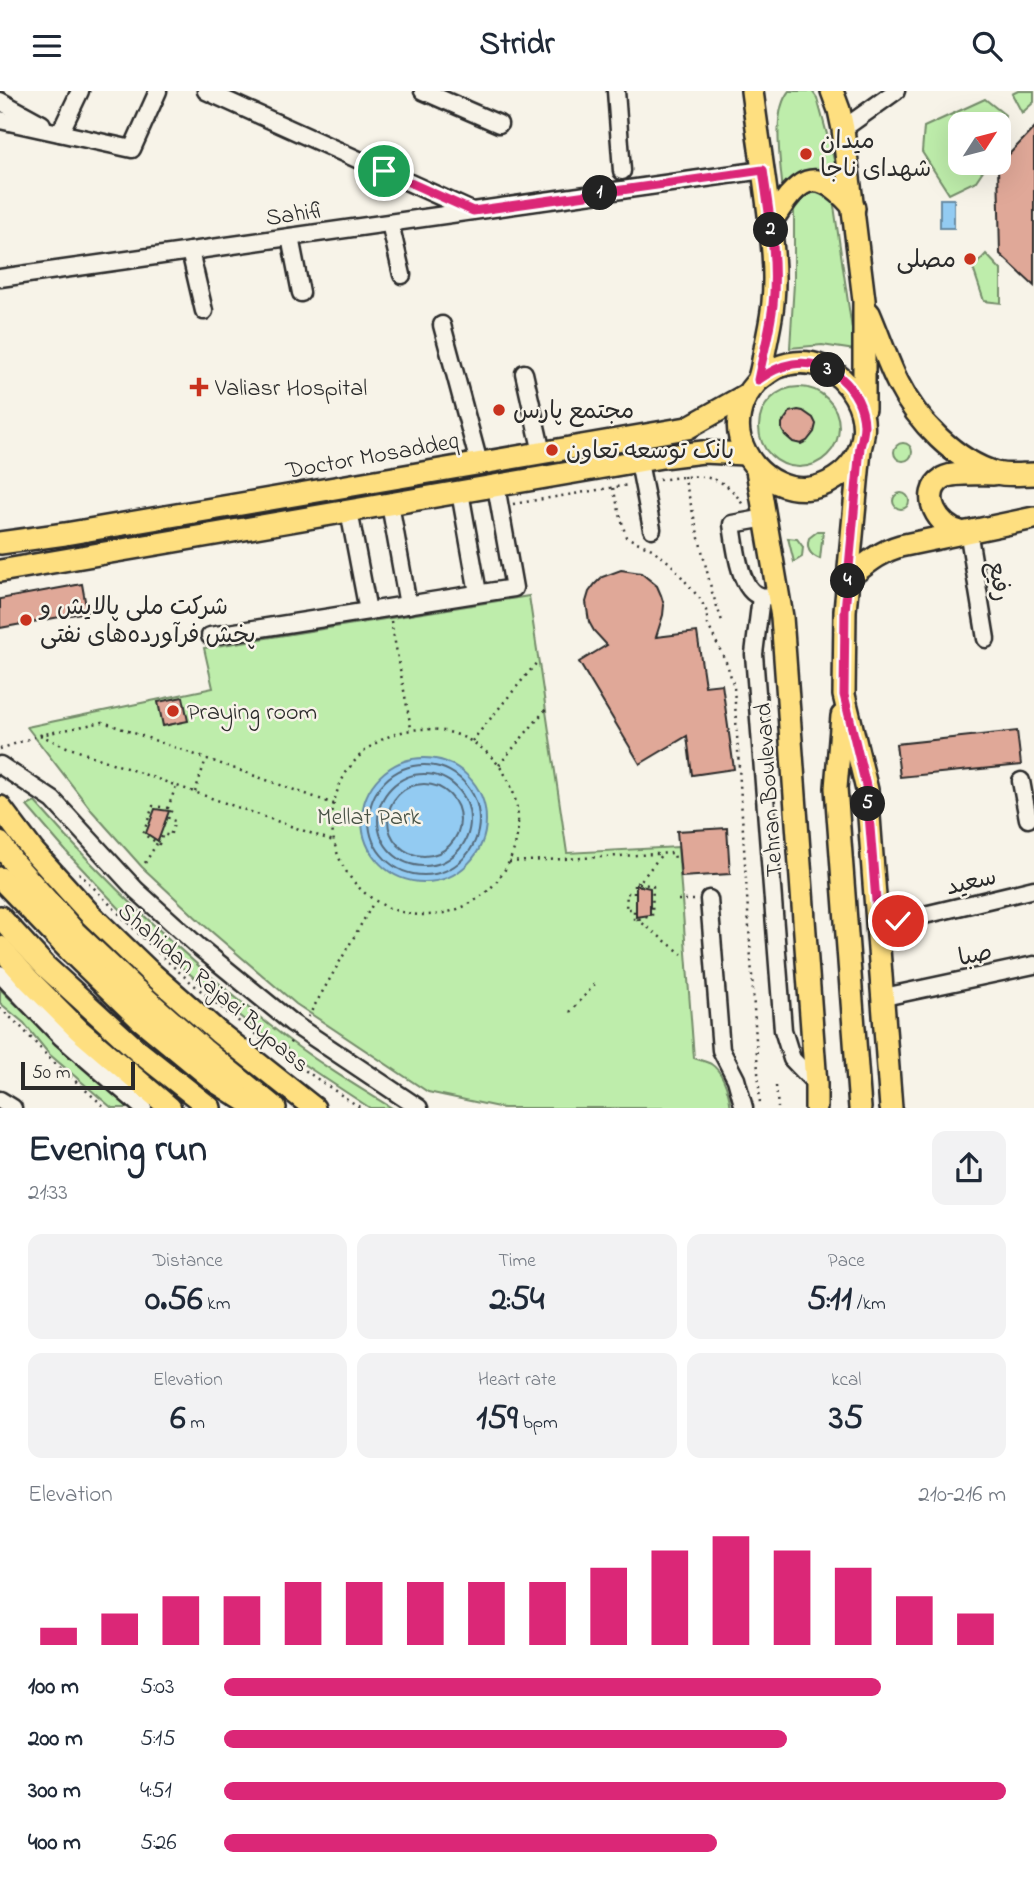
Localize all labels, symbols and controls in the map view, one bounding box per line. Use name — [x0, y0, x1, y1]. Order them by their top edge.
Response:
text: Stridr — [480, 22, 554, 69]
icon: menu — [28, 27, 66, 65]
icon: search — [968, 27, 1006, 65]
north arrow — [948, 112, 1012, 175]
map controls — [948, 112, 1011, 175]
place label: میدان شهدای ناجا — [820, 125, 931, 188]
pin — [354, 141, 414, 201]
marker: میدان شهدای ناجا — [798, 146, 814, 162]
icon: arrive — [365, 152, 403, 190]
pin: 1 — [582, 175, 618, 210]
text: 1 — [596, 179, 603, 206]
street label: Sahifi — [263, 194, 327, 237]
pin: 2 — [754, 213, 788, 247]
text: 2 — [766, 216, 775, 243]
place label: مصلی — [897, 244, 956, 279]
marker: مصلی — [962, 251, 978, 267]
pin: 3 — [810, 353, 846, 387]
text: 3 — [824, 356, 831, 383]
place label: Valiasr Hospital — [214, 372, 367, 407]
marker: Valiasr Hospital — [189, 377, 209, 397]
place label: مجتمع پارس — [513, 395, 634, 430]
marker: مجتمع پارس — [491, 402, 507, 418]
street label: Doctor Mosaddeq — [282, 425, 461, 490]
place label: بانک توسعه تعاون — [566, 435, 734, 470]
marker: بانک توسعه تعاون — [544, 442, 560, 458]
street label: رفیع — [977, 559, 1018, 604]
pin: 4 — [830, 563, 866, 599]
text: 4 — [844, 567, 851, 594]
place label: شرکت ملی پالایش و پخش فرآورده‌های نفتی — [38, 591, 256, 654]
marker: شرکت ملی پالایش و پخش فرآورده‌های نفتی — [18, 612, 34, 628]
place label: Praying room — [187, 696, 317, 732]
street label: Tehran Boulevard — [747, 701, 794, 878]
marker: Praying room — [165, 703, 181, 719]
pin: 5 — [850, 787, 886, 821]
text: 5 — [862, 790, 873, 817]
park label: Mellat Park — [317, 801, 421, 836]
street label: سعید — [943, 861, 1000, 906]
pin — [868, 891, 928, 951]
street label: Shahidan Rajaei Bypass — [108, 895, 316, 1083]
icon: check — [879, 902, 917, 940]
street label: صبا — [955, 936, 996, 977]
scale bar — [21, 1059, 135, 1091]
text: 50 m — [32, 1060, 71, 1087]
text: Evening run — [28, 1123, 207, 1179]
button: share — [932, 1131, 1006, 1205]
text: 21:33 — [28, 1177, 68, 1210]
text: Distance — [153, 1248, 223, 1275]
text: Time — [498, 1248, 536, 1275]
text: Pace — [828, 1248, 865, 1275]
text: 0.56 — [145, 1275, 203, 1326]
text: 2:54 — [490, 1275, 544, 1326]
text: 5:11 — [807, 1275, 852, 1326]
text: km — [203, 1291, 230, 1318]
text: /km — [852, 1291, 886, 1318]
text: Elevation — [153, 1367, 223, 1394]
text: Heart rate — [478, 1367, 556, 1394]
text: kcal — [831, 1367, 861, 1394]
text: 6 — [170, 1394, 186, 1445]
text: 159 — [476, 1394, 518, 1445]
text: 35 — [829, 1394, 864, 1445]
text: m — [186, 1410, 205, 1437]
text: bpm — [518, 1410, 558, 1437]
text: Elevation — [28, 1479, 113, 1512]
text: 210–216 m — [918, 1479, 1006, 1512]
text: 100 m — [28, 1671, 79, 1704]
text: 5:03 — [140, 1671, 175, 1704]
text: 200 m — [28, 1723, 83, 1756]
text: 5:15 — [140, 1723, 176, 1756]
text: 300 m — [28, 1775, 81, 1808]
text: 4:51 — [140, 1775, 172, 1808]
text: 400 m — [28, 1827, 81, 1860]
text: 5:26 — [140, 1827, 177, 1860]

